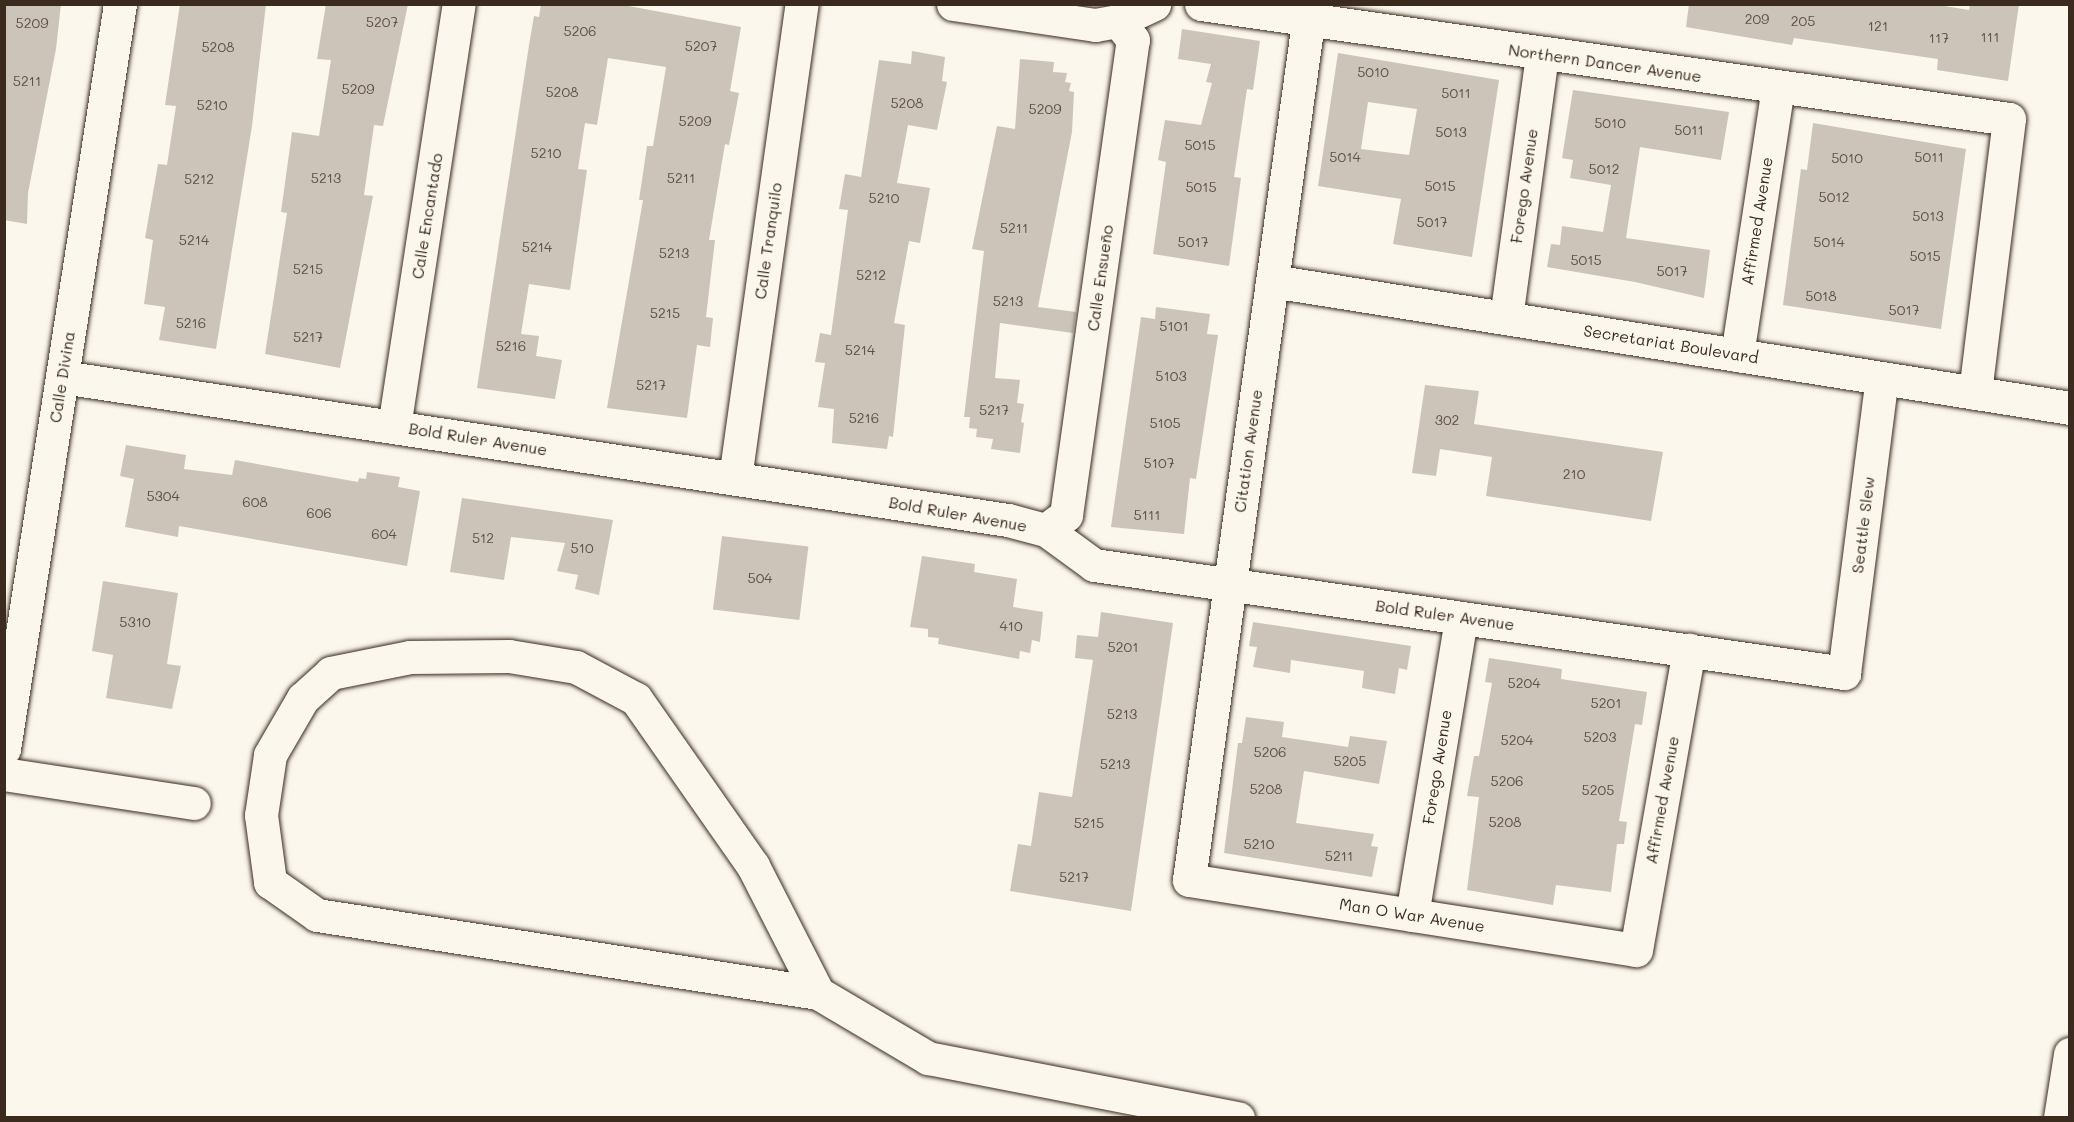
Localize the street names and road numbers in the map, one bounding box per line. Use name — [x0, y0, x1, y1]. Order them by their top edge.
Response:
street label: Northern Dancer Avenue — [1507, 40, 1703, 86]
street label: Forego Avenue — [1506, 127, 1542, 245]
street label: Calle Encantado — [408, 152, 446, 280]
street label: Affirmed Avenue — [1737, 155, 1777, 287]
street label: Calle Tranquilo — [750, 181, 786, 301]
street label: Calle Ensueño — [1083, 224, 1117, 332]
street label: Secretariat Boulevard — [1582, 321, 1760, 367]
street label: Calle Divina — [45, 330, 79, 424]
street label: Citation Avenue — [1230, 388, 1266, 514]
street label: Bold Ruler Avenue — [407, 419, 549, 459]
street label: Seattle Slew — [1848, 476, 1878, 574]
street label: Bold Ruler Avenue — [887, 492, 1029, 536]
street label: Bold Ruler Avenue — [1374, 596, 1516, 634]
street label: Forego Avenue — [1418, 708, 1456, 826]
street label: Affirmed Avenue — [1641, 734, 1683, 866]
street label: Man O War Avenue — [1338, 894, 1486, 936]

